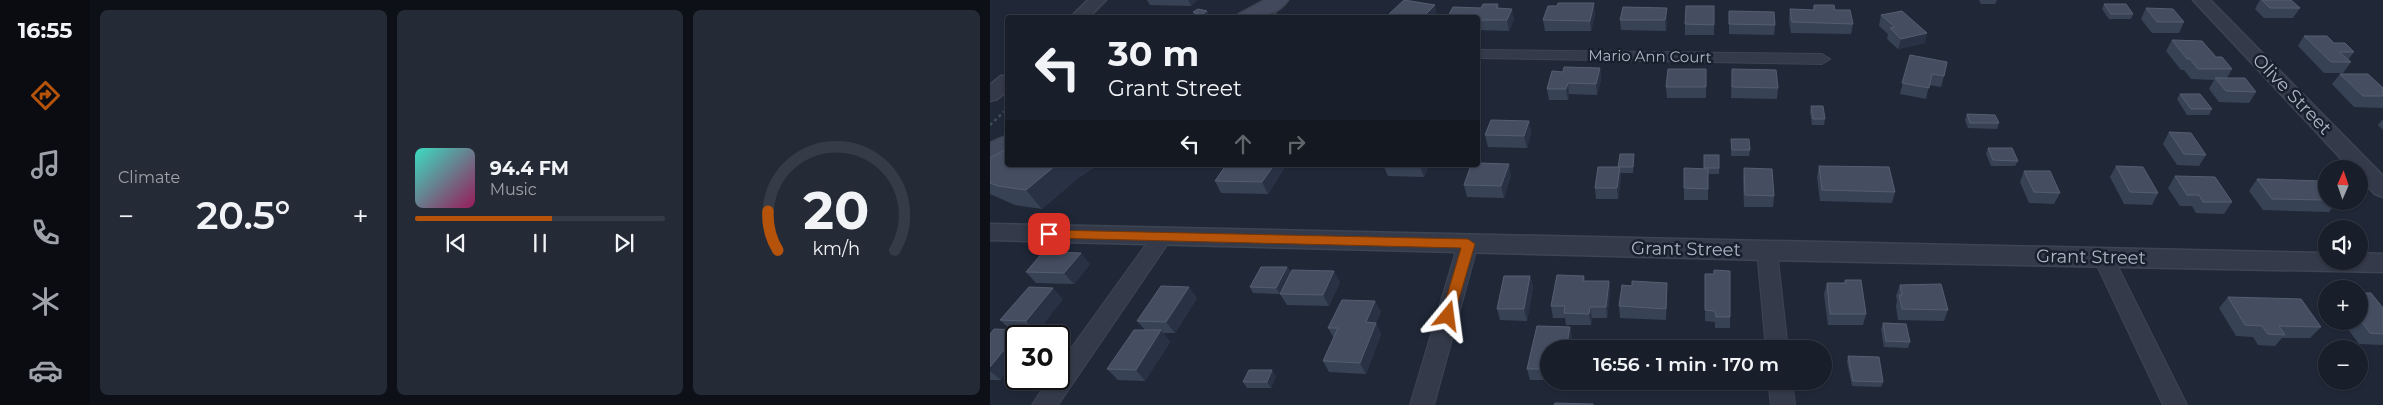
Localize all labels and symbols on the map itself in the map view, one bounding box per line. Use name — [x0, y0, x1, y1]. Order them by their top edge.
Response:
street label: Mario Ann Court — [1588, 45, 1712, 67]
street label: Olive Street — [2248, 49, 2336, 139]
north arrow — [2318, 160, 2368, 210]
pin — [1028, 213, 1070, 255]
street label: Grant Street — [1631, 237, 1741, 261]
street label: Grant Street — [2036, 245, 2146, 269]
position arrow — [1421, 289, 1473, 341]
speed limit sign: 30 — [1005, 325, 1070, 390]

